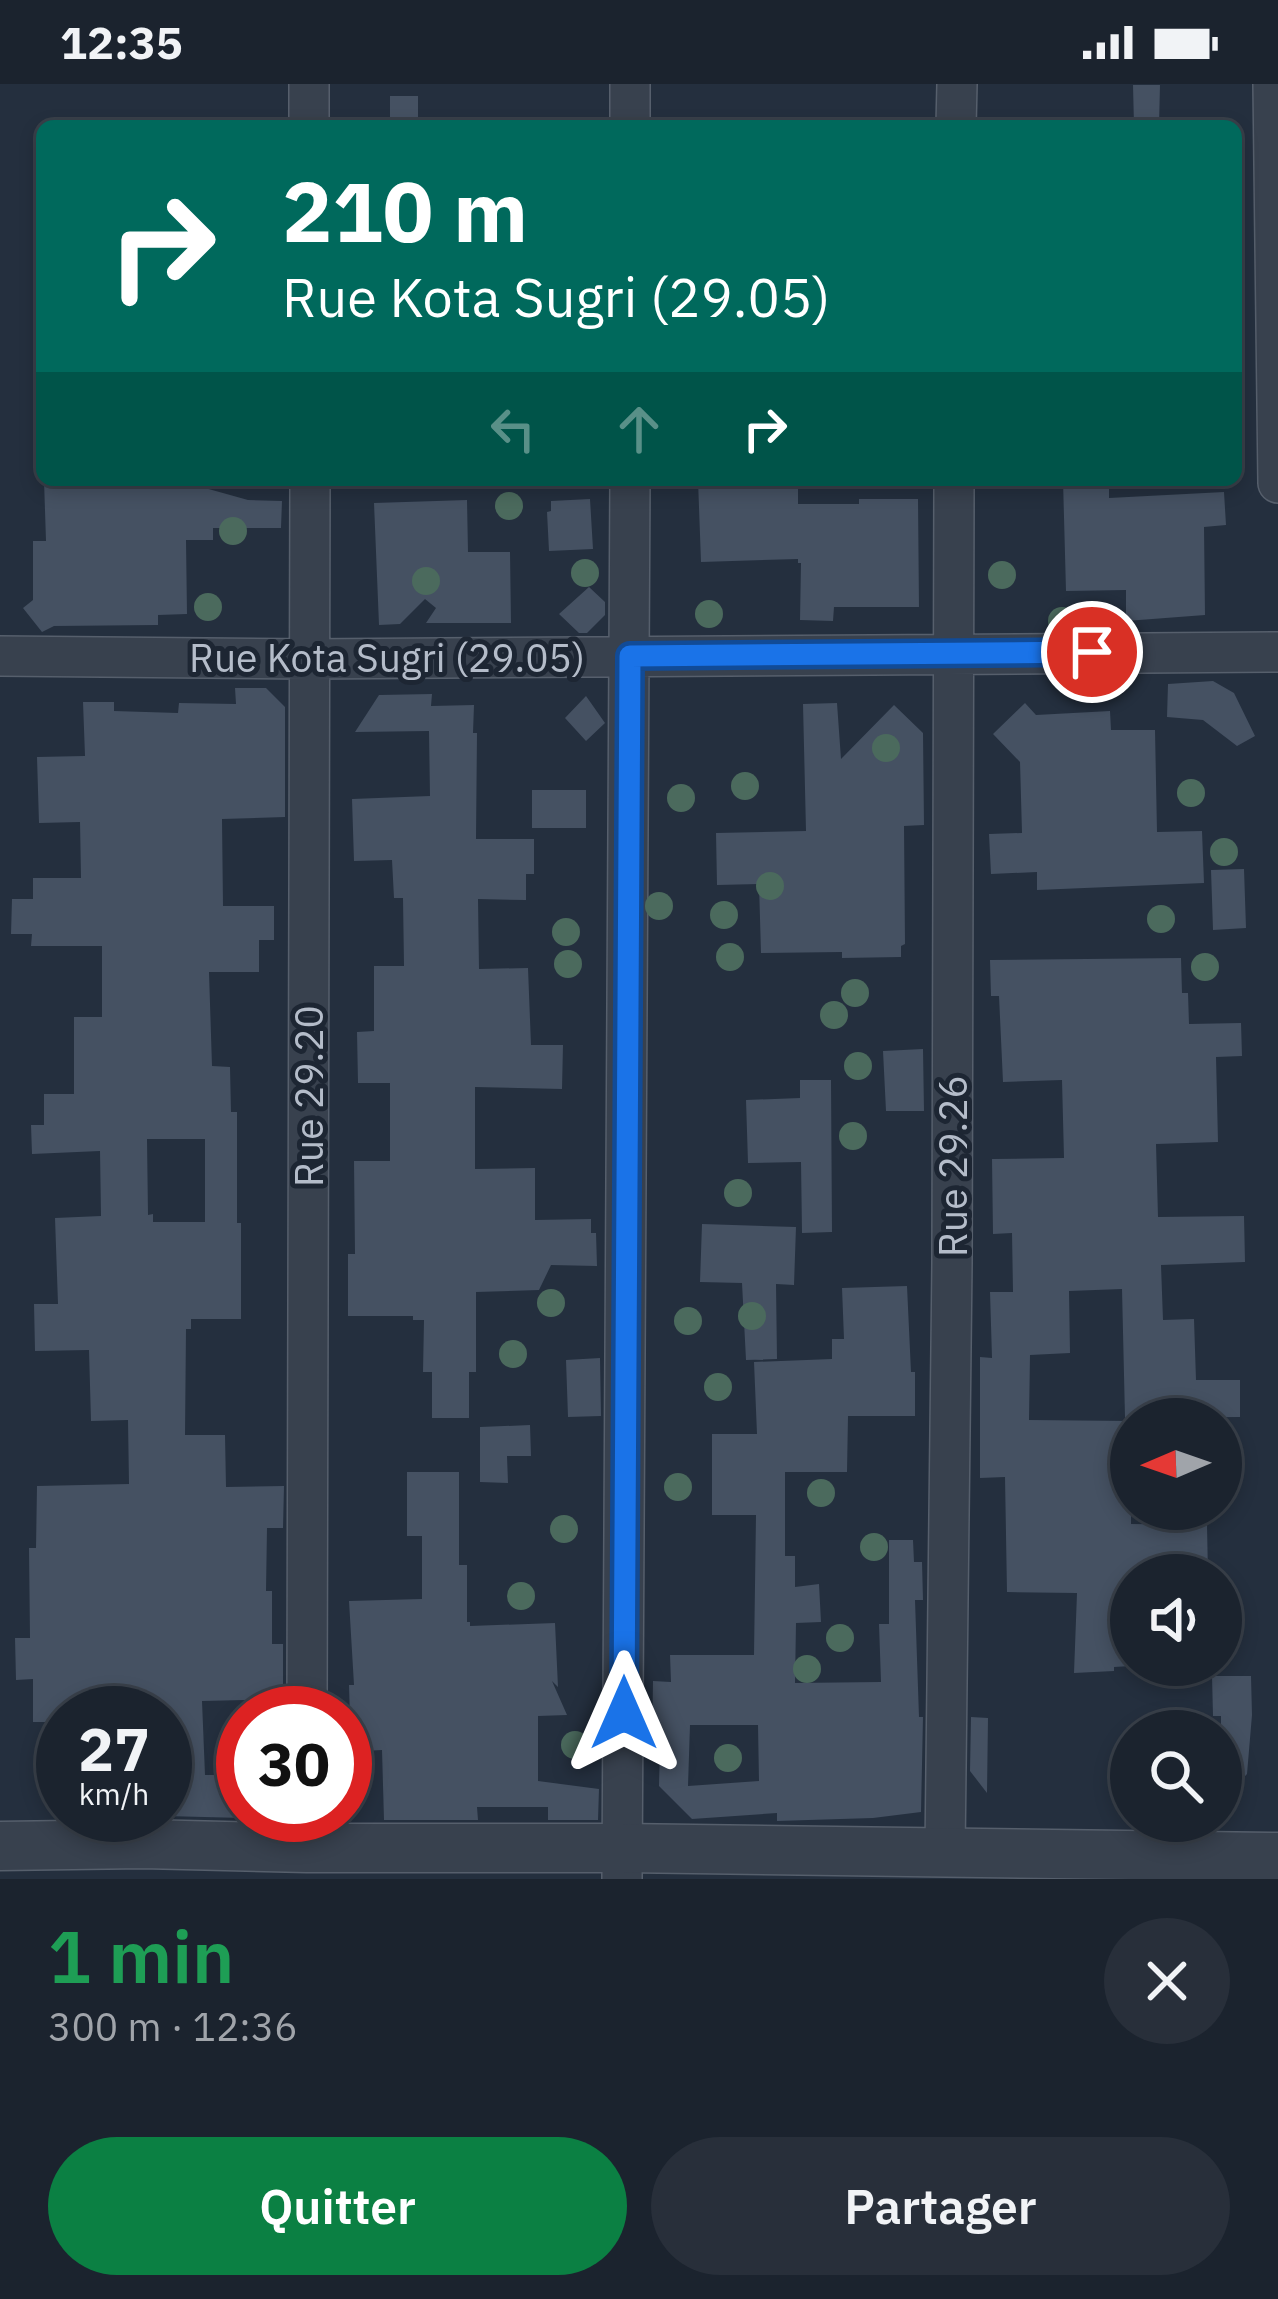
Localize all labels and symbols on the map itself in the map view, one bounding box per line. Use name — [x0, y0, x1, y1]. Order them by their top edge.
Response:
pin — [1041, 601, 1143, 703]
street label: Rue Kota Sugri (29.05) — [189, 632, 585, 683]
street label: Rue 29.20 — [283, 1005, 334, 1187]
street label: Rue 29.26 — [927, 1075, 978, 1257]
north arrow — [1110, 1398, 1242, 1530]
position arrow — [561, 1650, 687, 1776]
speed limit sign: 30 — [216, 1686, 372, 1842]

